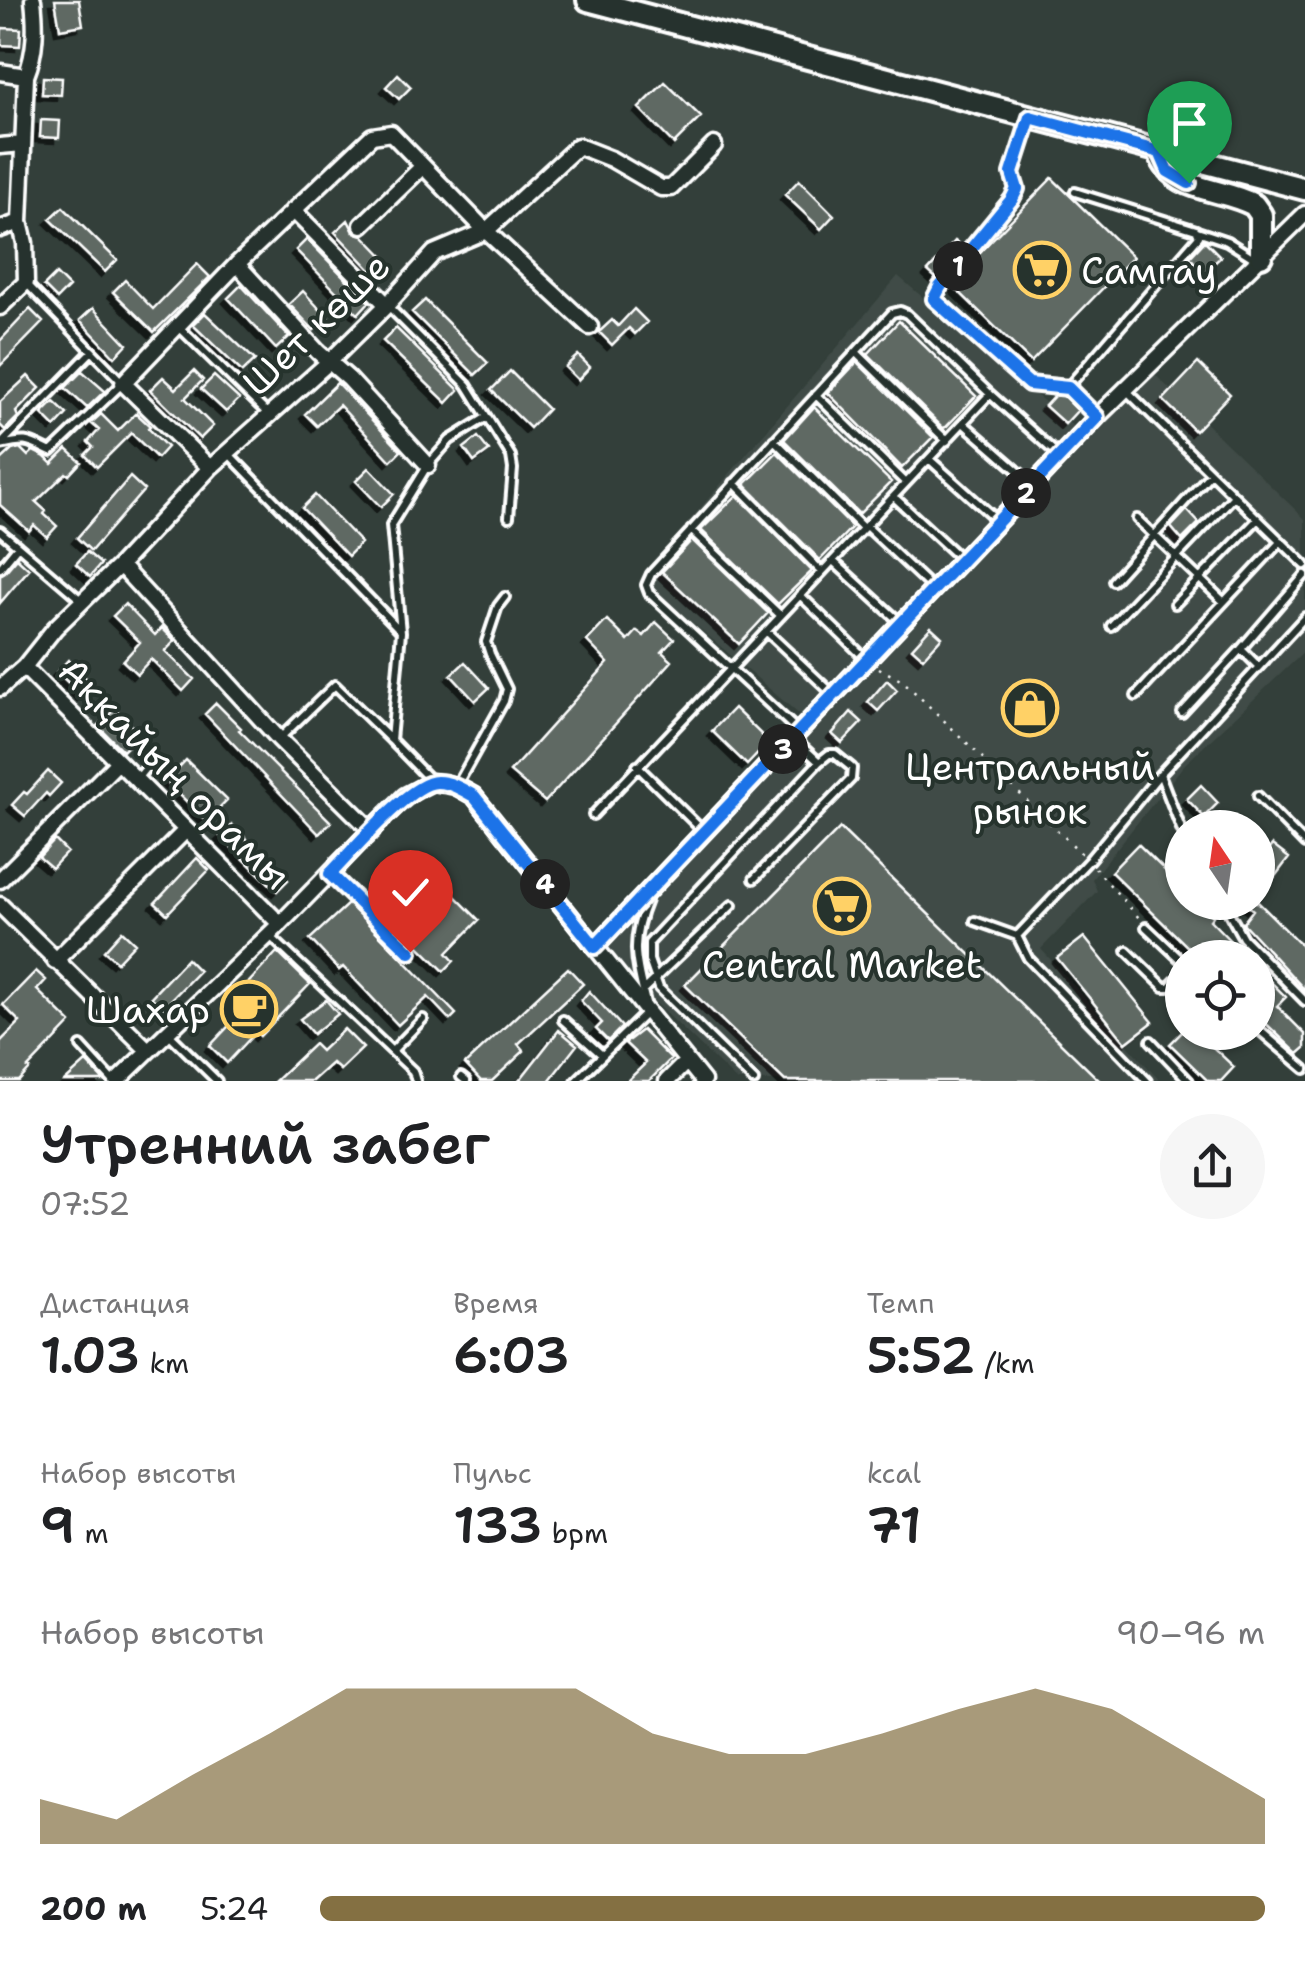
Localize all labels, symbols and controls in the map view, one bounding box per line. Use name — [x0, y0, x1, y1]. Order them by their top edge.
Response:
pin — [1147, 81, 1232, 184]
icon: arrive — [1162, 96, 1217, 151]
supermarket icon: Самгау — [1012, 240, 1072, 300]
street label: Шет көше — [231, 241, 401, 407]
pin: 1 — [933, 241, 983, 291]
place label: Самгау — [1081, 245, 1217, 296]
text: 1 — [952, 247, 964, 285]
pin: 2 — [1001, 468, 1051, 518]
text: 2 — [1016, 474, 1036, 512]
street label: Аққайың орамы — [48, 646, 302, 900]
shop icon: Центральный рынок — [1000, 678, 1060, 738]
pin: 3 — [758, 724, 808, 774]
text: 3 — [773, 730, 793, 768]
place label: Центральный рынок — [905, 741, 1155, 836]
north arrow — [1165, 810, 1275, 920]
map controls — [1165, 810, 1275, 1050]
pin — [368, 850, 453, 953]
pin: 4 — [520, 859, 570, 909]
icon: check — [383, 865, 438, 920]
text: 4 — [535, 865, 555, 903]
supermarket icon: Central Market — [812, 876, 872, 936]
place label: Central Market — [702, 939, 982, 990]
button: locate — [1165, 940, 1275, 1050]
cafe icon: Шахар — [219, 979, 279, 1039]
place label: Шахар — [86, 984, 210, 1035]
text: Утренний забег — [40, 1107, 490, 1181]
button: share — [1160, 1114, 1265, 1219]
text: 07:52 — [40, 1182, 130, 1225]
text: Дистанция — [40, 1284, 190, 1322]
text: Время — [453, 1284, 539, 1322]
text: Темп — [867, 1284, 934, 1322]
text: 1.03 — [40, 1322, 140, 1389]
text: 6:03 — [453, 1322, 570, 1389]
text: 5:52 — [867, 1322, 975, 1389]
text: km — [140, 1344, 189, 1382]
text: /km — [975, 1344, 1035, 1382]
text: Набор высоты — [40, 1454, 236, 1492]
text: Пульс — [453, 1454, 532, 1492]
text: kcal — [867, 1454, 921, 1492]
text: 9 — [40, 1492, 75, 1559]
text: 133 — [453, 1492, 542, 1559]
text: 71 — [867, 1492, 922, 1559]
text: m — [75, 1514, 109, 1552]
text: bpm — [542, 1514, 608, 1552]
text: Набор высоты — [40, 1611, 265, 1654]
text: 90–96 m — [1116, 1611, 1265, 1654]
text: 200 m — [40, 1887, 147, 1930]
text: 5:24 — [200, 1887, 268, 1930]

